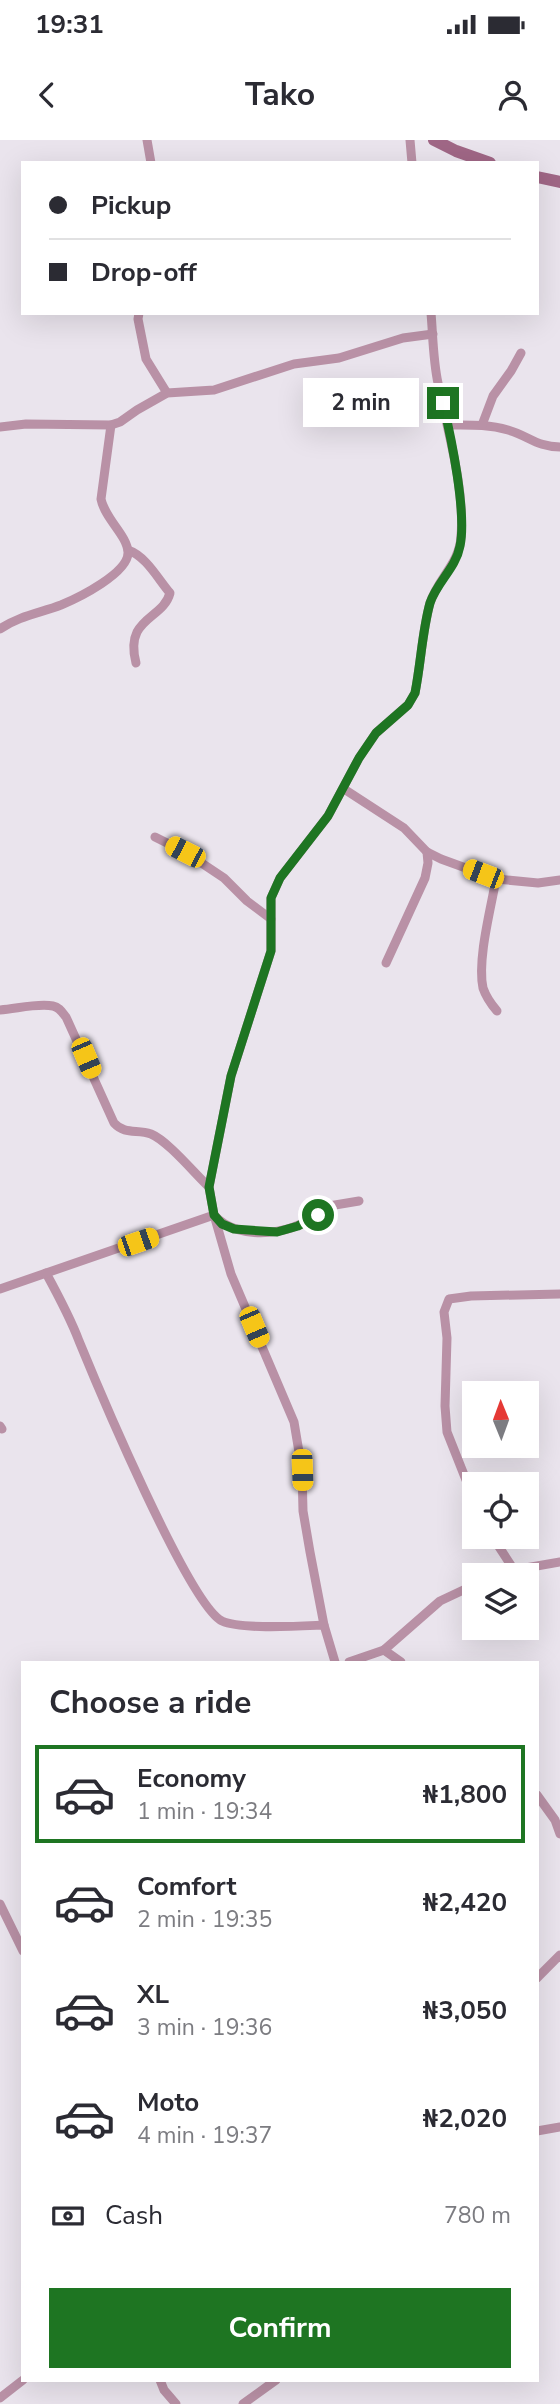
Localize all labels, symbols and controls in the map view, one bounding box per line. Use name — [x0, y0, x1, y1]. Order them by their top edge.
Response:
text: 19:31 — [35, 7, 104, 42]
text: Tako — [245, 73, 315, 116]
icon: back — [28, 76, 66, 114]
icon: person — [494, 76, 532, 114]
text: Pickup — [91, 188, 171, 223]
text: Drop-off — [91, 255, 197, 290]
callout: 2 min — [303, 378, 418, 428]
text: 2 min — [331, 387, 391, 418]
route end — [427, 387, 459, 419]
car — [162, 833, 209, 871]
car — [460, 857, 507, 891]
car — [69, 1035, 104, 1081]
route start — [302, 1199, 334, 1231]
car — [115, 1225, 162, 1259]
car — [237, 1304, 272, 1350]
north arrow — [462, 1381, 539, 1458]
map controls — [462, 1381, 539, 1640]
car — [291, 1449, 314, 1491]
button: locate — [462, 1472, 539, 1549]
button: layers — [462, 1563, 539, 1640]
text: Choose a ride — [49, 1681, 251, 1724]
text: Economy — [137, 1761, 246, 1796]
icon: car — [53, 1763, 116, 1826]
text: ₦1,800 — [423, 1777, 507, 1812]
text: 1 min · 19:34 — [137, 1796, 272, 1827]
text: Comfort — [137, 1869, 237, 1904]
icon: car — [53, 1871, 116, 1934]
text: ₦2,420 — [423, 1885, 507, 1920]
text: 2 min · 19:35 — [137, 1904, 272, 1935]
text: XL — [137, 1977, 169, 2012]
icon: car — [53, 1979, 116, 2042]
text: ₦3,050 — [423, 1993, 507, 2028]
text: 3 min · 19:36 — [137, 2012, 272, 2043]
text: Moto — [137, 2085, 199, 2120]
icon: car — [53, 2087, 116, 2150]
text: ₦2,020 — [423, 2101, 507, 2136]
text: 4 min · 19:37 — [137, 2120, 272, 2151]
icon: cash — [49, 2197, 87, 2235]
text: Cash — [105, 2198, 163, 2233]
text: 780 m — [444, 2200, 511, 2231]
button: Confirm — [49, 2288, 511, 2368]

